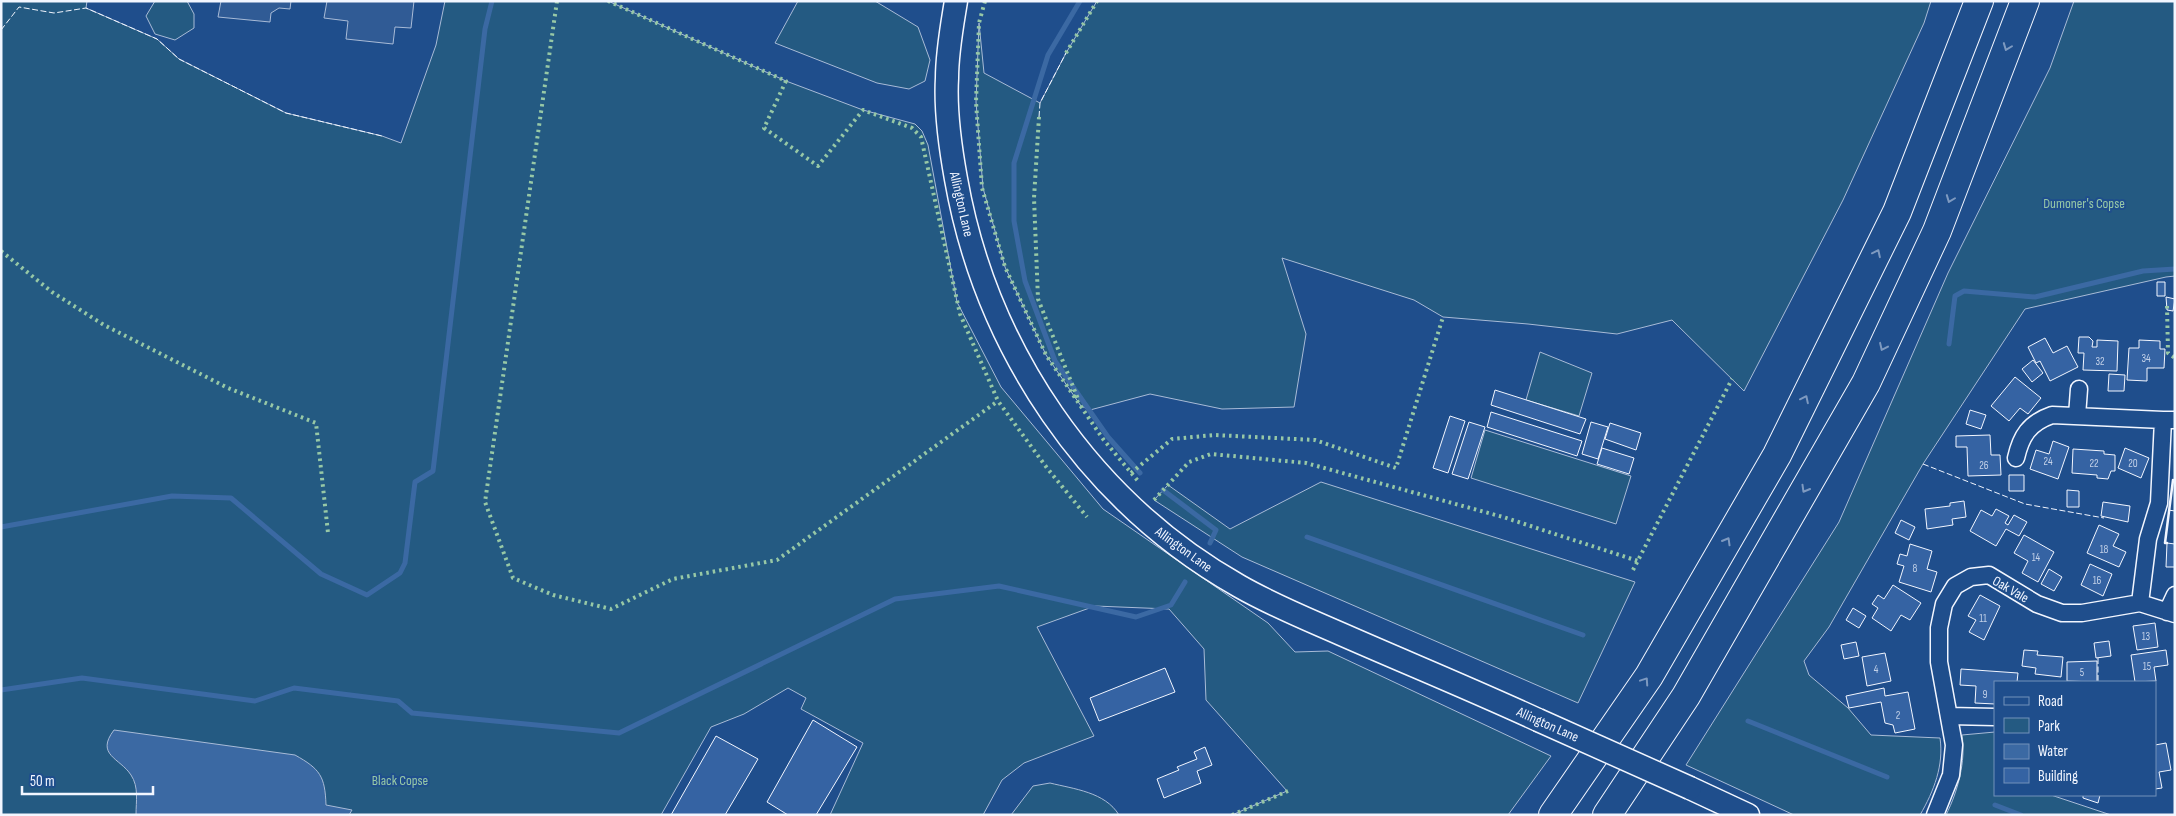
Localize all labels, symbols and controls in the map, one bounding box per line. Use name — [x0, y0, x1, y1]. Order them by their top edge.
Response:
one-way arrow — [2003, 42, 2013, 51]
street label: Allington Lane — [946, 169, 977, 238]
one-way arrow — [1946, 194, 1956, 203]
park label: Dumoner's Copse — [2043, 195, 2125, 212]
one-way arrow — [1871, 249, 1881, 258]
one-way arrow — [1879, 342, 1889, 351]
house number: 34 — [2141, 352, 2151, 365]
house number: 32 — [2095, 355, 2105, 368]
one-way arrow — [1799, 395, 1809, 404]
house number: 24 — [2043, 455, 2053, 468]
house number: 22 — [2089, 457, 2099, 470]
house number: 20 — [2128, 457, 2138, 470]
house number: 26 — [1979, 459, 1989, 472]
one-way arrow — [1801, 484, 1811, 493]
street label: Allington Lane — [1151, 522, 1215, 576]
one-way arrow — [1721, 538, 1731, 547]
house number: 18 — [2100, 543, 2109, 556]
house number: 14 — [2032, 551, 2041, 564]
house number: 8 — [1913, 562, 1918, 575]
street label: Oak Vale — [1990, 572, 2032, 607]
house number: 16 — [2093, 574, 2102, 587]
house number: 11 — [1979, 612, 1987, 625]
house number: 13 — [2142, 630, 2151, 643]
house number: 15 — [2143, 660, 2151, 673]
house number: 4 — [1874, 663, 1879, 676]
house number: 5 — [2080, 666, 2084, 679]
one-way arrow — [1639, 678, 1648, 687]
legend — [1994, 681, 2156, 796]
house number: 9 — [1983, 688, 1988, 701]
text: Road — [2038, 692, 2063, 711]
street label: Allington Lane — [1513, 703, 1581, 746]
house number: 2 — [1896, 709, 1901, 722]
text: Park — [2038, 717, 2060, 736]
text: Water — [2038, 742, 2069, 761]
scale bar — [22, 764, 154, 796]
text: Building — [2038, 767, 2078, 786]
text: 50 m — [30, 772, 55, 791]
park label: Black Copse — [372, 772, 428, 789]

